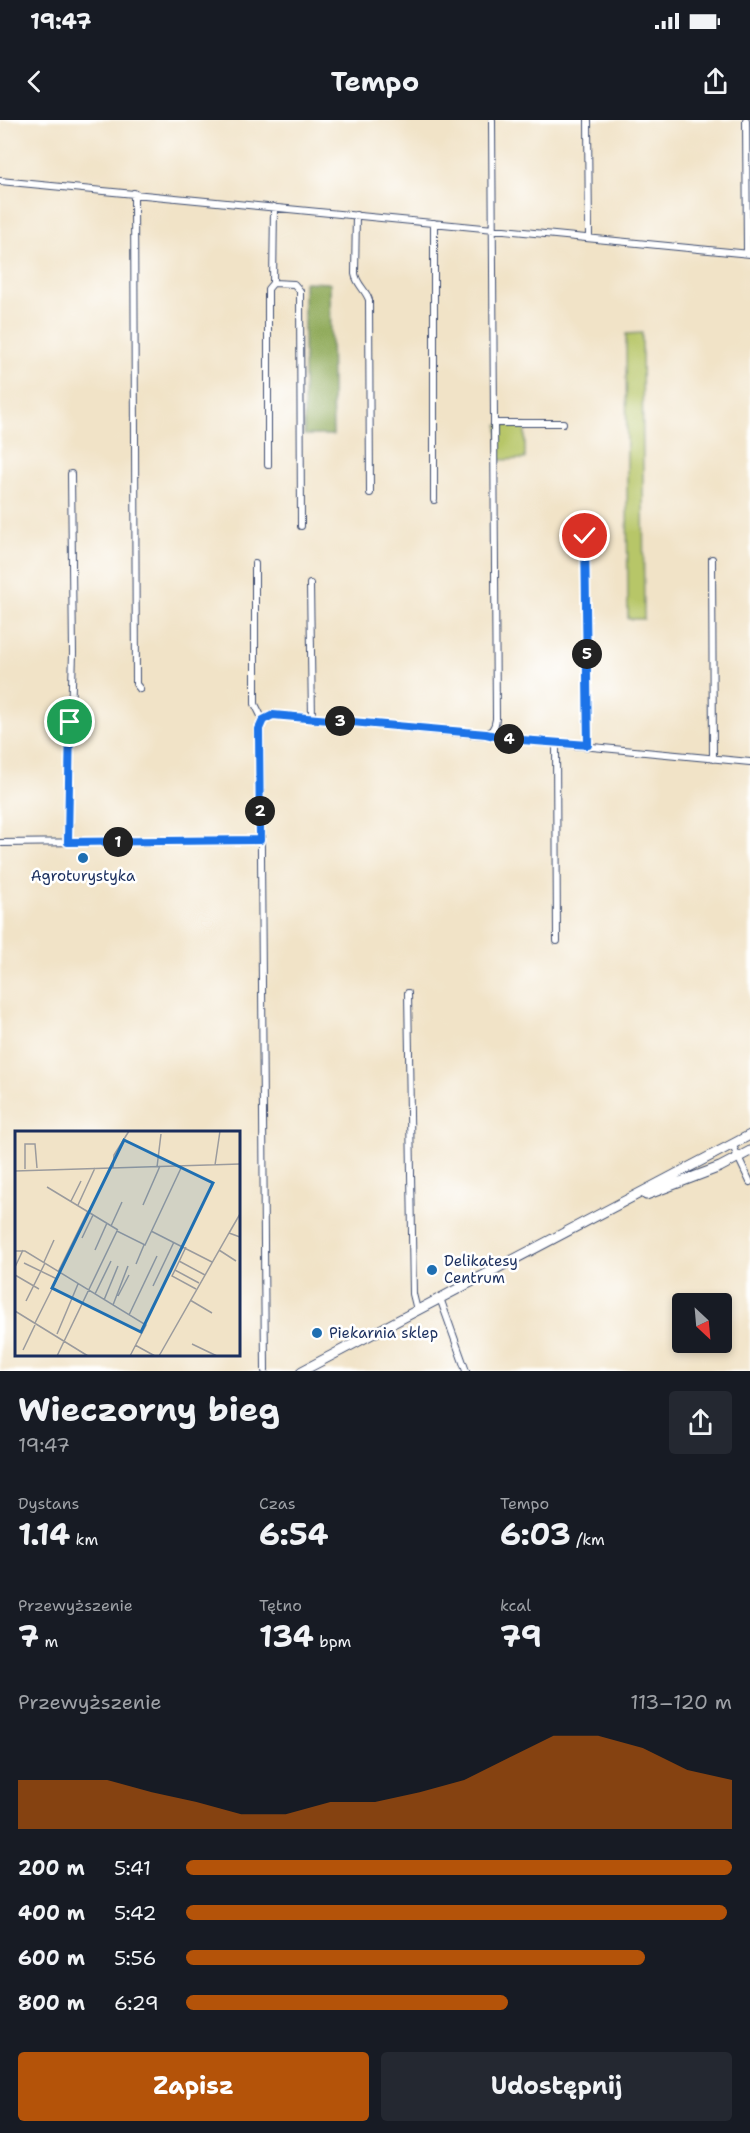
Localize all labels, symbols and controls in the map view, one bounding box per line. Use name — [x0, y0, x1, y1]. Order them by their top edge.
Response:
text: 19:47 — [30, 7, 91, 36]
text: Tempo — [331, 63, 419, 100]
icon: back — [18, 65, 51, 98]
icon: share — [699, 65, 732, 98]
pin — [559, 510, 610, 561]
icon: check — [568, 519, 601, 552]
pin: 5 — [572, 639, 602, 669]
text: 5 — [582, 643, 592, 664]
pin — [44, 696, 95, 747]
icon: arrive — [53, 705, 86, 738]
pin: 3 — [325, 706, 355, 736]
text: 3 — [334, 710, 346, 731]
pin: 4 — [494, 724, 524, 754]
text: 4 — [503, 728, 515, 749]
pin: 2 — [245, 796, 275, 826]
text: 2 — [254, 800, 266, 821]
pin: 1 — [103, 827, 133, 857]
text: 1 — [114, 831, 122, 852]
marker: Agroturystyka — [76, 851, 90, 865]
place label: Agroturystyka — [31, 866, 136, 886]
inset map — [15, 1131, 240, 1356]
place label: Delikatesy Centrum — [444, 1251, 518, 1288]
marker: Delikatesy Centrum — [425, 1263, 439, 1277]
north arrow — [672, 1293, 732, 1353]
map controls — [672, 1293, 732, 1353]
place label: Piekarnia sklep — [329, 1323, 438, 1343]
marker: Piekarnia sklep — [310, 1326, 324, 1340]
text: Wieczorny bieg — [18, 1387, 280, 1432]
button: share — [669, 1391, 732, 1454]
text: 19:47 — [18, 1432, 70, 1458]
text: Dystans — [18, 1493, 79, 1514]
text: Czas — [259, 1493, 296, 1514]
text: Tempo — [500, 1493, 549, 1514]
text: 1.14 — [18, 1514, 70, 1555]
text: 6:54 — [259, 1514, 329, 1555]
text: 6:03 — [500, 1514, 571, 1555]
text: km — [70, 1529, 98, 1550]
text: /km — [571, 1529, 605, 1550]
text: Przewyższenie — [18, 1595, 133, 1616]
text: Tętno — [259, 1595, 302, 1616]
text: kcal — [500, 1595, 531, 1616]
text: 7 — [18, 1616, 39, 1657]
text: 134 — [259, 1616, 314, 1657]
text: 79 — [500, 1616, 542, 1657]
text: m — [39, 1631, 58, 1652]
text: bpm — [314, 1631, 351, 1652]
text: Przewyższenie — [18, 1689, 162, 1715]
text: 113–120 m — [630, 1689, 732, 1715]
text: 200 m — [18, 1855, 85, 1881]
text: 5:41 — [114, 1855, 151, 1881]
text: 400 m — [18, 1900, 85, 1926]
text: 5:42 — [114, 1900, 156, 1926]
text: 600 m — [18, 1945, 85, 1971]
text: 5:56 — [114, 1945, 157, 1971]
text: 800 m — [18, 1990, 85, 2016]
text: 6:29 — [114, 1990, 159, 2016]
button: Zapisz — [18, 2052, 369, 2121]
button: Udostępnij — [381, 2052, 732, 2121]

